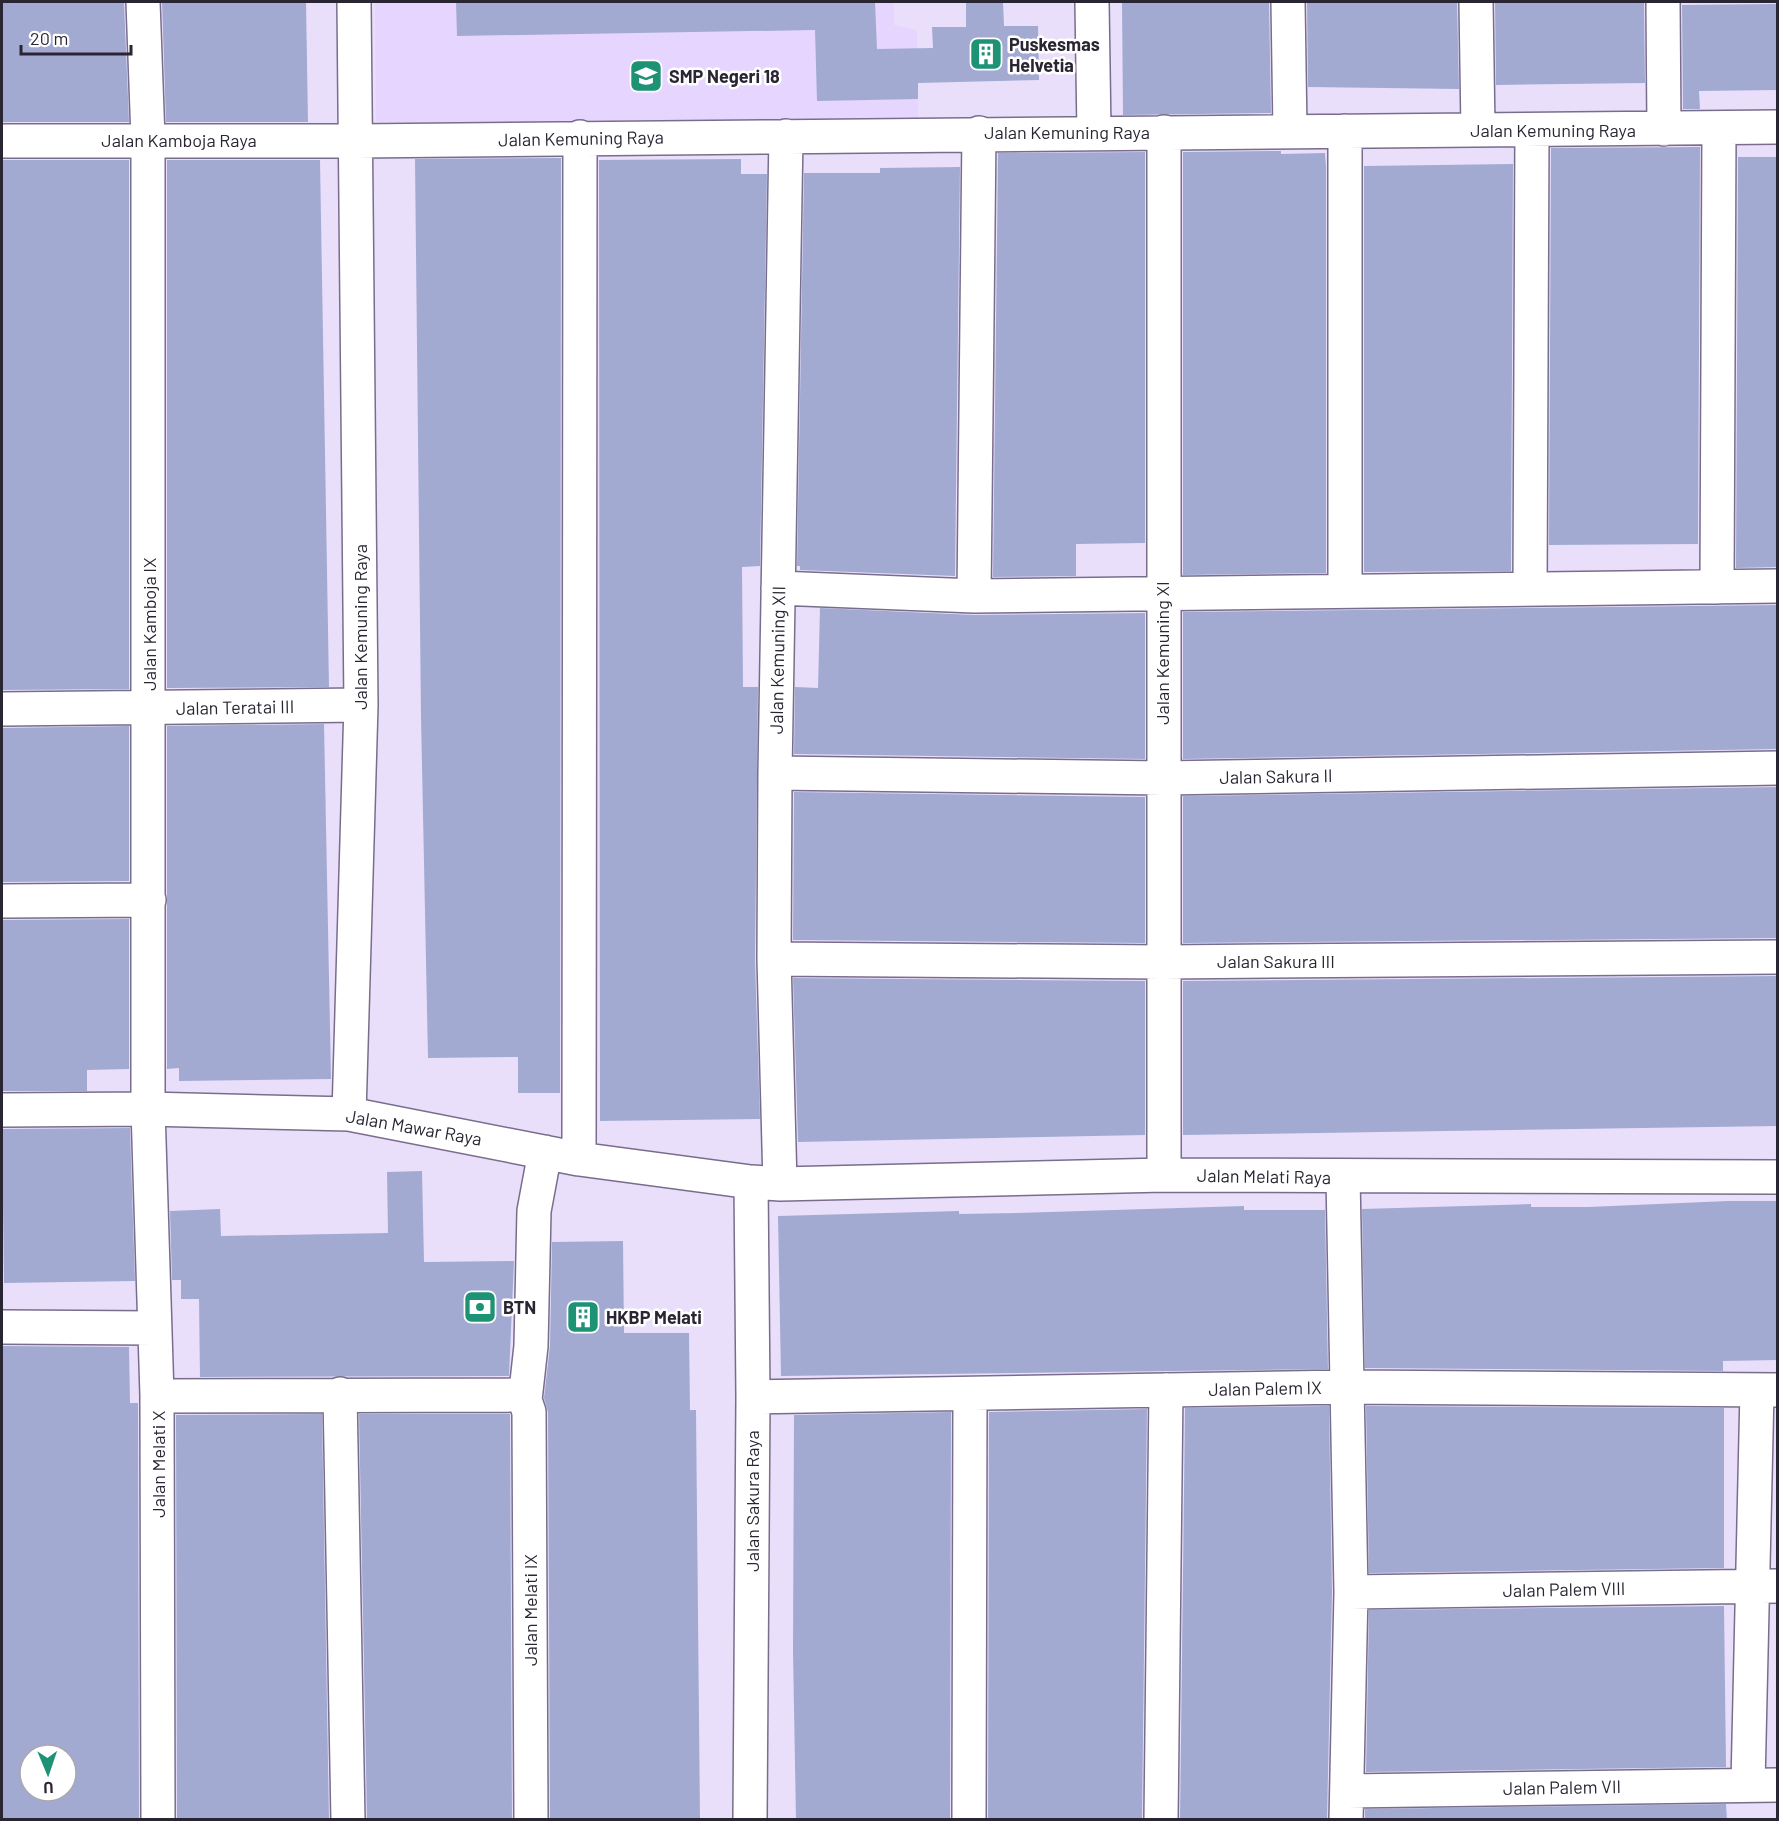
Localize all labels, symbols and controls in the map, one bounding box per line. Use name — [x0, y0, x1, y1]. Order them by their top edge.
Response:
scale bar — [21, 18, 130, 56]
text: 20 m — [30, 27, 68, 49]
place label: Puskesmas Helvetia — [1009, 33, 1100, 76]
building icon: Puskesmas Helvetia — [968, 36, 1004, 72]
school or university icon: SMP Negeri 18 — [628, 58, 664, 94]
place label: SMP Negeri 18 — [669, 65, 780, 87]
street label: Jalan Kemuning Raya — [1470, 119, 1636, 141]
street label: Jalan Kemuning Raya — [984, 121, 1150, 143]
street label: Jalan Kemuning Raya — [498, 126, 664, 150]
street label: Jalan Kamboja Raya — [101, 129, 257, 151]
street label: Jalan Kemuning Raya — [349, 544, 371, 710]
street label: Jalan Kamboja IX — [138, 557, 160, 691]
street label: Jalan Kemuning XI — [1151, 581, 1173, 725]
street label: Jalan Kemuning XII — [765, 586, 789, 734]
street label: Jalan Teratai III — [176, 695, 294, 719]
street label: Jalan Sakura II — [1219, 764, 1333, 788]
street label: Jalan Sakura III — [1217, 950, 1335, 972]
street label: Jalan Mawar Raya — [344, 1104, 484, 1150]
street label: Jalan Melati Raya — [1197, 1164, 1331, 1188]
bank icon: BTN — [462, 1289, 498, 1325]
place label: BTN — [503, 1296, 536, 1318]
building icon: HKBP Melati — [565, 1299, 601, 1335]
place label: HKBP Melati — [606, 1306, 702, 1328]
street label: Jalan Palem IX — [1208, 1376, 1322, 1400]
street label: Jalan Melati X — [147, 1410, 169, 1518]
street label: Jalan Sakura Raya — [741, 1430, 763, 1572]
street label: Jalan Melati IX — [519, 1554, 541, 1666]
street label: Jalan Palem VIII — [1502, 1577, 1626, 1601]
north arrow — [18, 1743, 78, 1803]
street label: Jalan Palem VII — [1503, 1775, 1621, 1799]
text: U — [43, 1779, 54, 1798]

